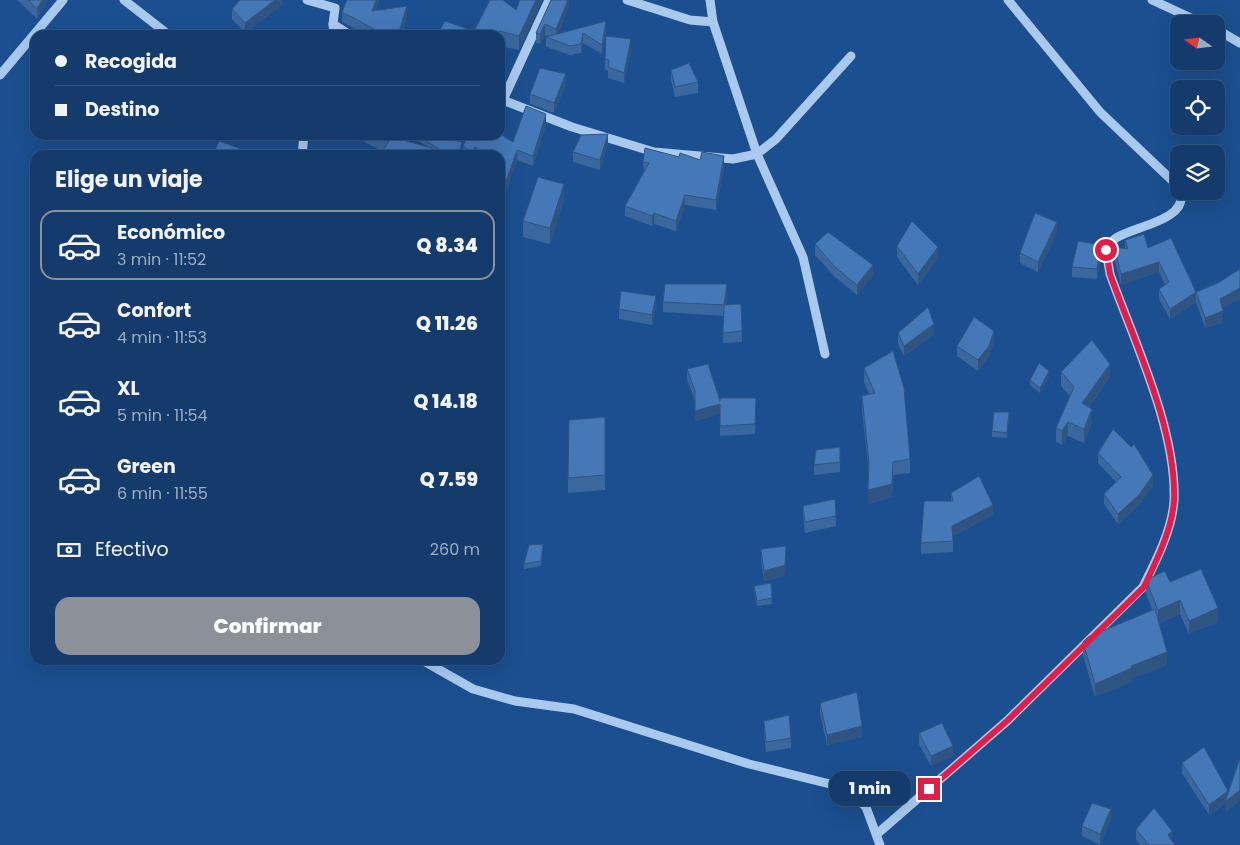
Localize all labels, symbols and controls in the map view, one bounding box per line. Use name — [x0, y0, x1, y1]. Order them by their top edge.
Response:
north arrow — [1170, 15, 1225, 70]
map controls — [1170, 15, 1225, 200]
text: Recogida — [85, 48, 177, 75]
button: locate — [1170, 80, 1225, 135]
text: Destino — [85, 96, 159, 123]
button: layers — [1170, 145, 1225, 200]
text: Elige un viaje — [55, 164, 203, 195]
text: Económico — [117, 219, 225, 246]
icon: car — [57, 223, 102, 268]
text: Q 8.34 — [417, 232, 478, 259]
route start — [1095, 239, 1117, 261]
text: 3 min · 11:52 — [117, 248, 206, 271]
text: Confort — [117, 297, 191, 324]
icon: car — [57, 301, 102, 346]
text: Q 11.26 — [416, 310, 478, 337]
text: 4 min · 11:53 — [117, 326, 207, 349]
text: XL — [117, 375, 140, 402]
icon: car — [57, 379, 102, 424]
text: Q 14.18 — [413, 388, 478, 415]
text: 5 min · 11:54 — [117, 404, 208, 427]
text: Green — [117, 453, 176, 480]
icon: car — [57, 457, 102, 502]
text: Q 7.59 — [420, 466, 478, 493]
text: 6 min · 11:55 — [117, 482, 208, 505]
icon: cash — [55, 536, 83, 564]
text: Efectivo — [95, 536, 169, 563]
text: 260 m — [430, 538, 480, 561]
button: Confirmar — [55, 597, 480, 655]
callout: 1 min — [829, 772, 912, 806]
text: 1 min — [849, 777, 891, 800]
route end — [918, 778, 940, 800]

